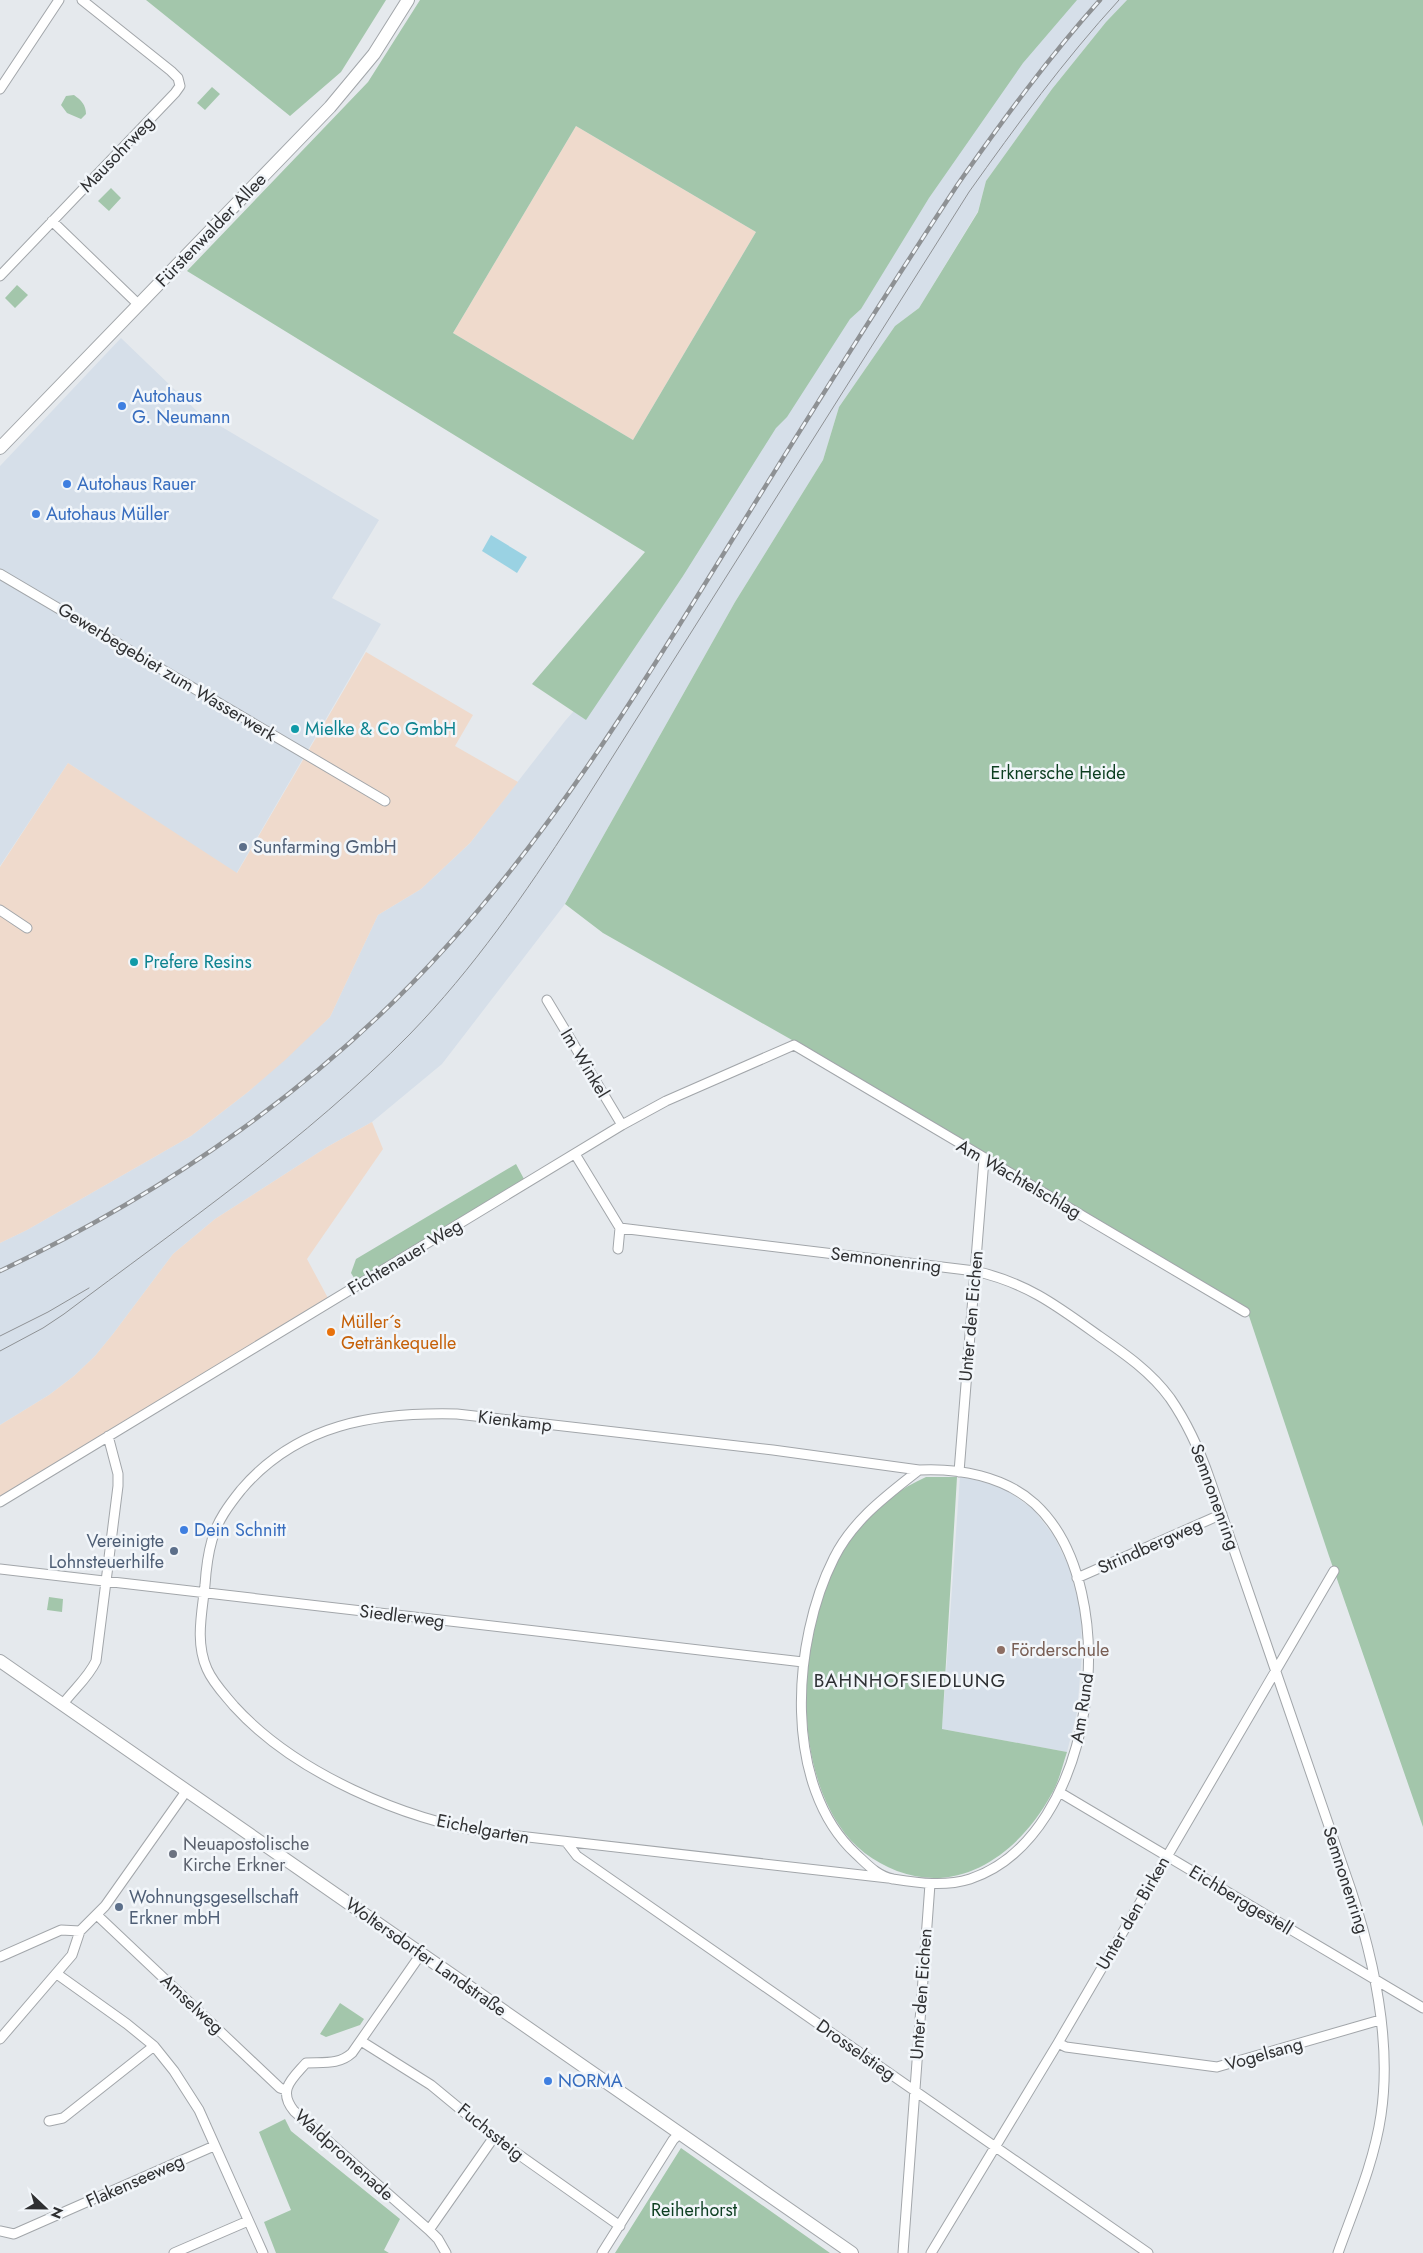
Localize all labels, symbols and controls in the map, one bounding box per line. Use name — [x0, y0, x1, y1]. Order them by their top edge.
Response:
street label: Mausohrweg — [74, 110, 160, 198]
street label: Fürstenwalder Allee — [150, 167, 272, 293]
place label: Autohaus G. Neumann — [132, 383, 230, 430]
marker: Autohaus G. Neumann — [116, 400, 128, 412]
place label: Autohaus Rauer — [77, 471, 197, 497]
marker: Autohaus Rauer — [61, 478, 73, 490]
place label: Autohaus Müller — [46, 501, 170, 527]
marker: Autohaus Müller — [30, 508, 42, 520]
street label: Gewerbegebiet zum Wasserwerk — [53, 596, 281, 748]
place label: Mielke & Co GmbH — [305, 716, 456, 742]
marker: Mielke & Co GmbH — [289, 723, 301, 735]
park label: Erknersche Heide — [990, 760, 1126, 786]
place label: Sunfarming GmbH — [253, 834, 397, 860]
marker: Sunfarming GmbH — [237, 841, 249, 853]
place label: Prefere Resins — [144, 949, 252, 975]
marker: Prefere Resins — [128, 956, 140, 968]
street label: Im Winkel — [554, 1023, 616, 1103]
street label: Am Wachtelschlag — [952, 1133, 1086, 1225]
street label: Fichtenauer Weg — [343, 1212, 467, 1302]
street label: Semnonenring — [829, 1240, 943, 1280]
street label: Unter den Eichen — [952, 1249, 990, 1383]
place label: Müller´s Getränkequelle — [341, 1309, 456, 1356]
marker: Müller´s Getränkequelle — [325, 1326, 337, 1338]
street label: Kienkamp — [476, 1404, 554, 1438]
street label: Semnonenring — [1184, 1440, 1246, 1554]
street label: Strindbergweg — [1094, 1511, 1206, 1581]
place label: Dein Schnitt — [194, 1517, 286, 1543]
marker: Dein Schnitt — [178, 1524, 190, 1536]
place label: Vereinigte Lohnsteuerhilfe — [49, 1528, 164, 1575]
marker: Vereinigte Lohnsteuerhilfe — [168, 1545, 180, 1557]
street label: Siedlerweg — [358, 1598, 446, 1634]
place label: Förderschule — [1011, 1637, 1109, 1663]
marker: Förderschule — [995, 1644, 1007, 1656]
district label: BAHNHOFSIEDLUNG — [814, 1667, 1006, 1694]
street label: Am Rund — [1064, 1671, 1100, 1745]
street label: Eichelgarten — [434, 1807, 532, 1851]
street label: Semnonenring — [1316, 1823, 1376, 1937]
place label: Neuapostolische Kirche Erkner — [183, 1831, 309, 1878]
marker: Neuapostolische Kirche Erkner — [167, 1848, 179, 1860]
street label: Unter den Birken — [1090, 1851, 1176, 1975]
street label: Eichberggestell — [1184, 1859, 1298, 1941]
place label: Wohnungsgesellschaft Erkner mbH — [129, 1884, 299, 1931]
street label: Woltersdorfer Landstraße — [340, 1891, 512, 2023]
marker: Wohnungsgesellschaft Erkner mbH — [113, 1901, 125, 1913]
street label: Unter den Eichen — [903, 1927, 939, 2061]
street label: Amselweg — [155, 1968, 229, 2040]
street label: Drosselstieg — [811, 2013, 901, 2087]
street label: Vogelsang — [1222, 2031, 1306, 2077]
place label: NORMA — [558, 2068, 623, 2094]
marker: NORMA — [542, 2075, 554, 2087]
street label: Fuchssteig — [452, 2097, 530, 2167]
street label: Waldpromenade — [288, 2103, 400, 2207]
street label: Flakenseeweg — [82, 2148, 188, 2214]
north arrow — [20, 2183, 70, 2233]
park label: Reiherhorst — [651, 2197, 738, 2223]
text: N — [46, 2204, 68, 2222]

